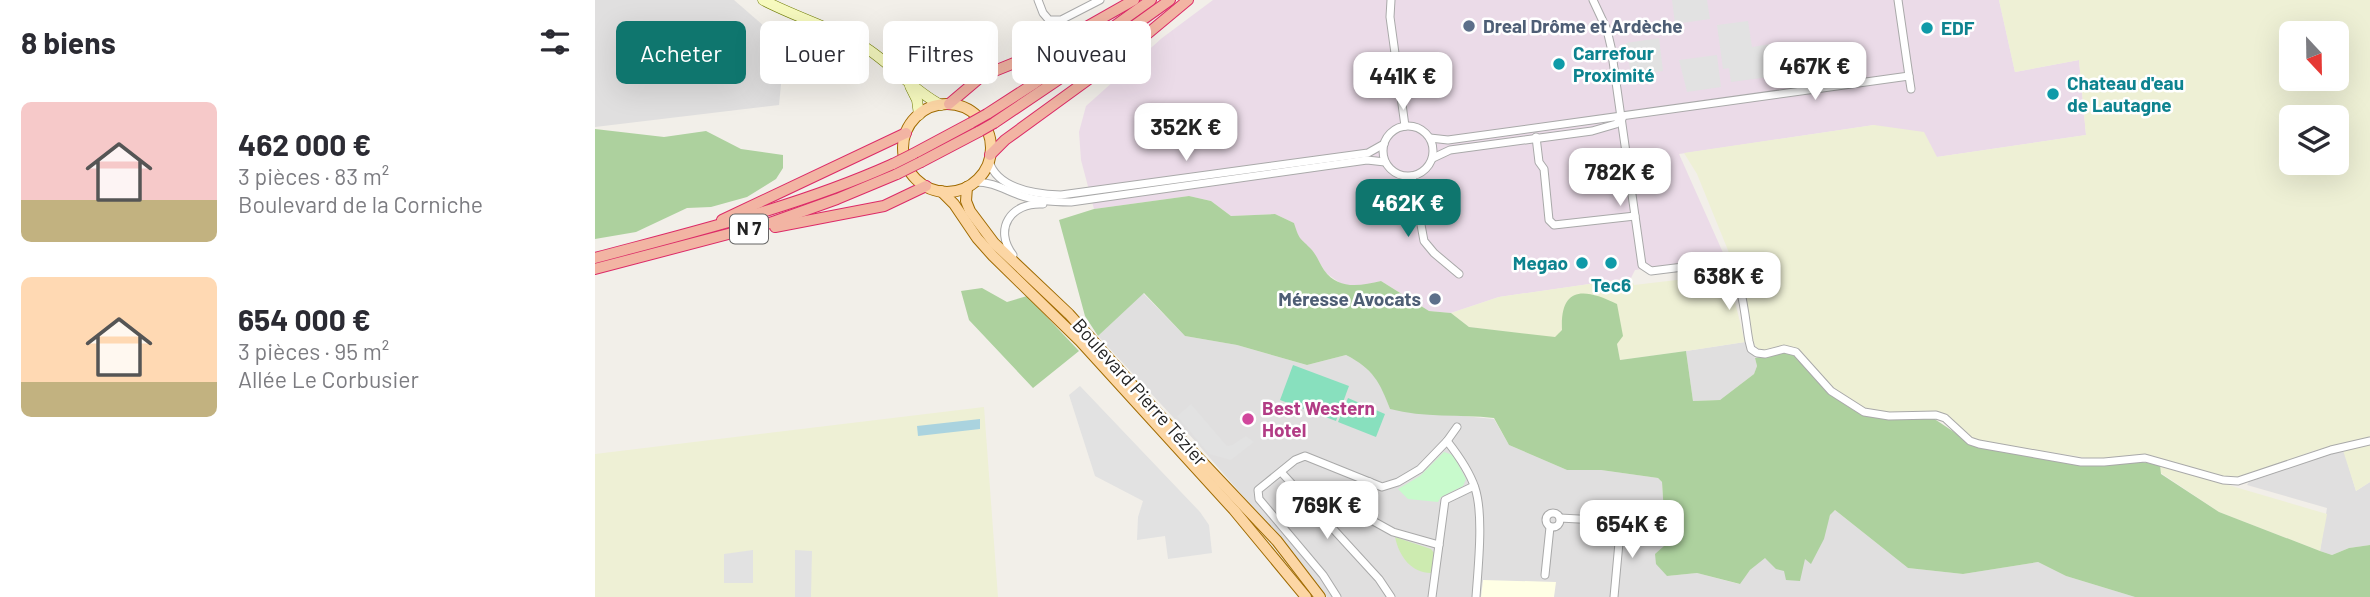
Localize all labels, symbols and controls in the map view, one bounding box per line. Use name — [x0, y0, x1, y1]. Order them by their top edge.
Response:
place label: Dreal Drôme et Ardèche — [1483, 14, 1683, 37]
place label: EDF — [1941, 16, 1975, 39]
marker: Dreal Drôme et Ardèche — [1461, 18, 1477, 34]
marker: EDF — [1919, 20, 1935, 36]
chip: Acheter — [616, 21, 746, 84]
chip: Louer — [760, 21, 869, 84]
chip: Filtres — [883, 21, 998, 84]
chip: Nouveau — [1012, 21, 1151, 84]
north arrow — [2279, 21, 2349, 91]
map controls — [2279, 21, 2349, 175]
icon: filters — [536, 23, 574, 61]
text: 8 biens — [21, 24, 116, 60]
place label: Carrefour Proximité — [1573, 41, 1655, 86]
pin: 467K € — [1758, 42, 1872, 102]
text: 467K € — [1779, 51, 1851, 79]
pin: 441K € — [1346, 52, 1460, 112]
marker: Carrefour Proximité — [1551, 56, 1567, 72]
text: 441K € — [1369, 61, 1437, 89]
place label: Chateau d'eau de Lautagne — [2067, 71, 2184, 116]
marker: Chateau d'eau de Lautagne — [2045, 86, 2061, 102]
pin: 352K € — [1129, 104, 1243, 163]
button: layers — [2279, 105, 2349, 175]
text: 352K € — [1150, 112, 1222, 140]
text: 462 000 € — [238, 126, 371, 162]
icon: home — [77, 130, 161, 214]
pin: 782K € — [1563, 148, 1677, 208]
text: 782K € — [1585, 157, 1655, 185]
text: 3 pièces · 83 m² — [238, 162, 389, 190]
pin: 462K € — [1351, 180, 1465, 239]
text: 462K € — [1372, 188, 1444, 216]
text: Boulevard de la Corniche — [238, 190, 483, 218]
road number: N 7 — [730, 214, 768, 244]
place label: Megao — [1513, 251, 1568, 274]
pin: 638K € — [1672, 252, 1786, 312]
marker: Megao — [1574, 255, 1590, 271]
marker: Tec6 — [1603, 255, 1619, 271]
text: 638K € — [1694, 261, 1764, 289]
place label: Tec6 — [1591, 273, 1631, 296]
place label: Méresse Avocats — [1278, 287, 1421, 310]
marker: Méresse Avocats — [1427, 291, 1443, 307]
text: 654 000 € — [238, 301, 371, 337]
icon: home — [77, 305, 161, 389]
street label: Boulevard Pierre Tézier — [1068, 313, 1213, 470]
text: 3 pièces · 95 m² — [238, 337, 389, 365]
text: Allée Le Corbusier — [238, 365, 419, 393]
place label: Best Western Hotel — [1262, 396, 1375, 441]
marker: Best Western Hotel — [1240, 411, 1256, 427]
pin: 769K € — [1270, 482, 1384, 541]
text: 769K € — [1292, 490, 1362, 518]
pin: 654K € — [1575, 500, 1689, 560]
text: 654K € — [1596, 509, 1668, 537]

